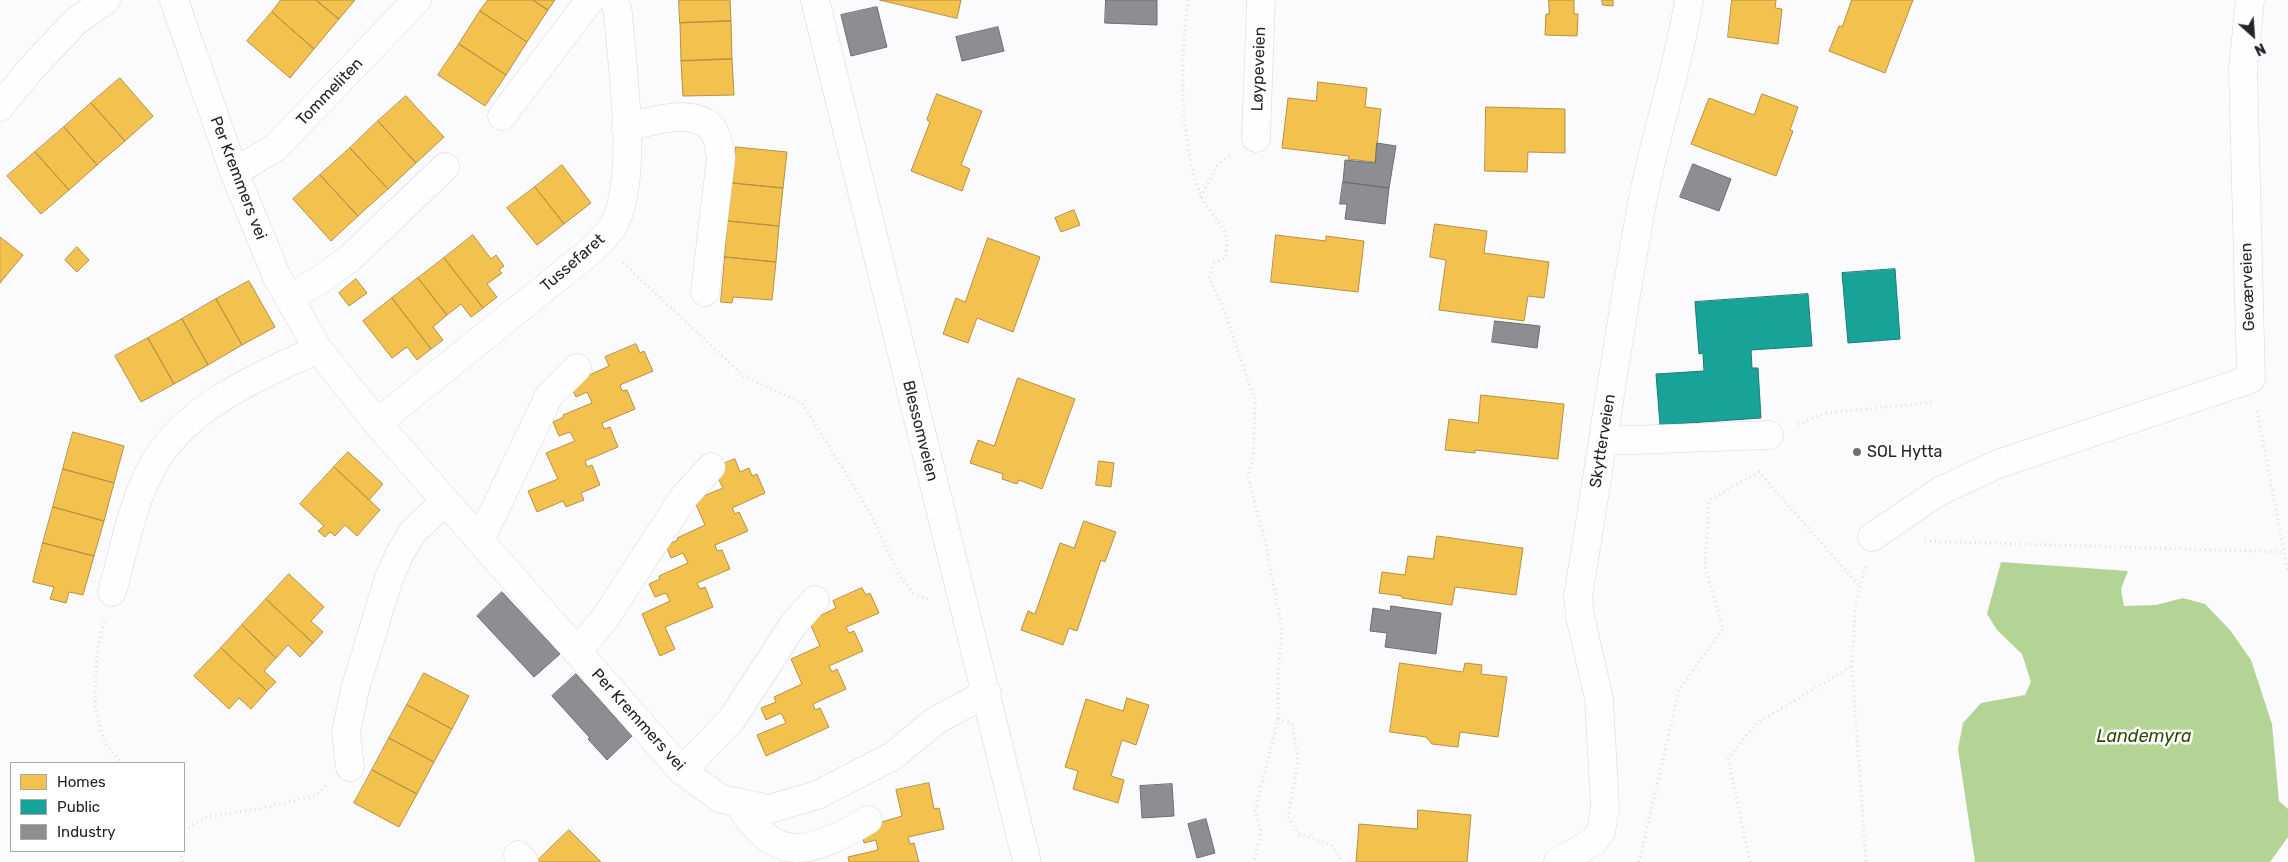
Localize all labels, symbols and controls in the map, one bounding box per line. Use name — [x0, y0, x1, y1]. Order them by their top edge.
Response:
north arrow — [2228, 10, 2278, 60]
street label: Løypeveien — [1248, 26, 1270, 112]
text: N — [2252, 39, 2268, 59]
street label: Tommeliten — [293, 54, 367, 130]
street label: Per Kremmers vei — [206, 114, 270, 242]
street label: Tussefaret — [537, 230, 609, 296]
street label: Geværveien — [2237, 242, 2259, 332]
street label: Blessomveien — [898, 379, 942, 483]
street label: Skytterveien — [1586, 393, 1620, 489]
place label: SOL Hytta — [1867, 442, 1942, 462]
marker: SOL Hytta — [1851, 446, 1863, 458]
street label: Per Kremmers vei — [587, 665, 689, 775]
water label: Landemyra — [2096, 726, 2192, 748]
legend — [10, 762, 185, 852]
text: Homes — [57, 773, 106, 791]
text: Public — [57, 798, 100, 816]
text: Industry — [57, 823, 116, 841]

